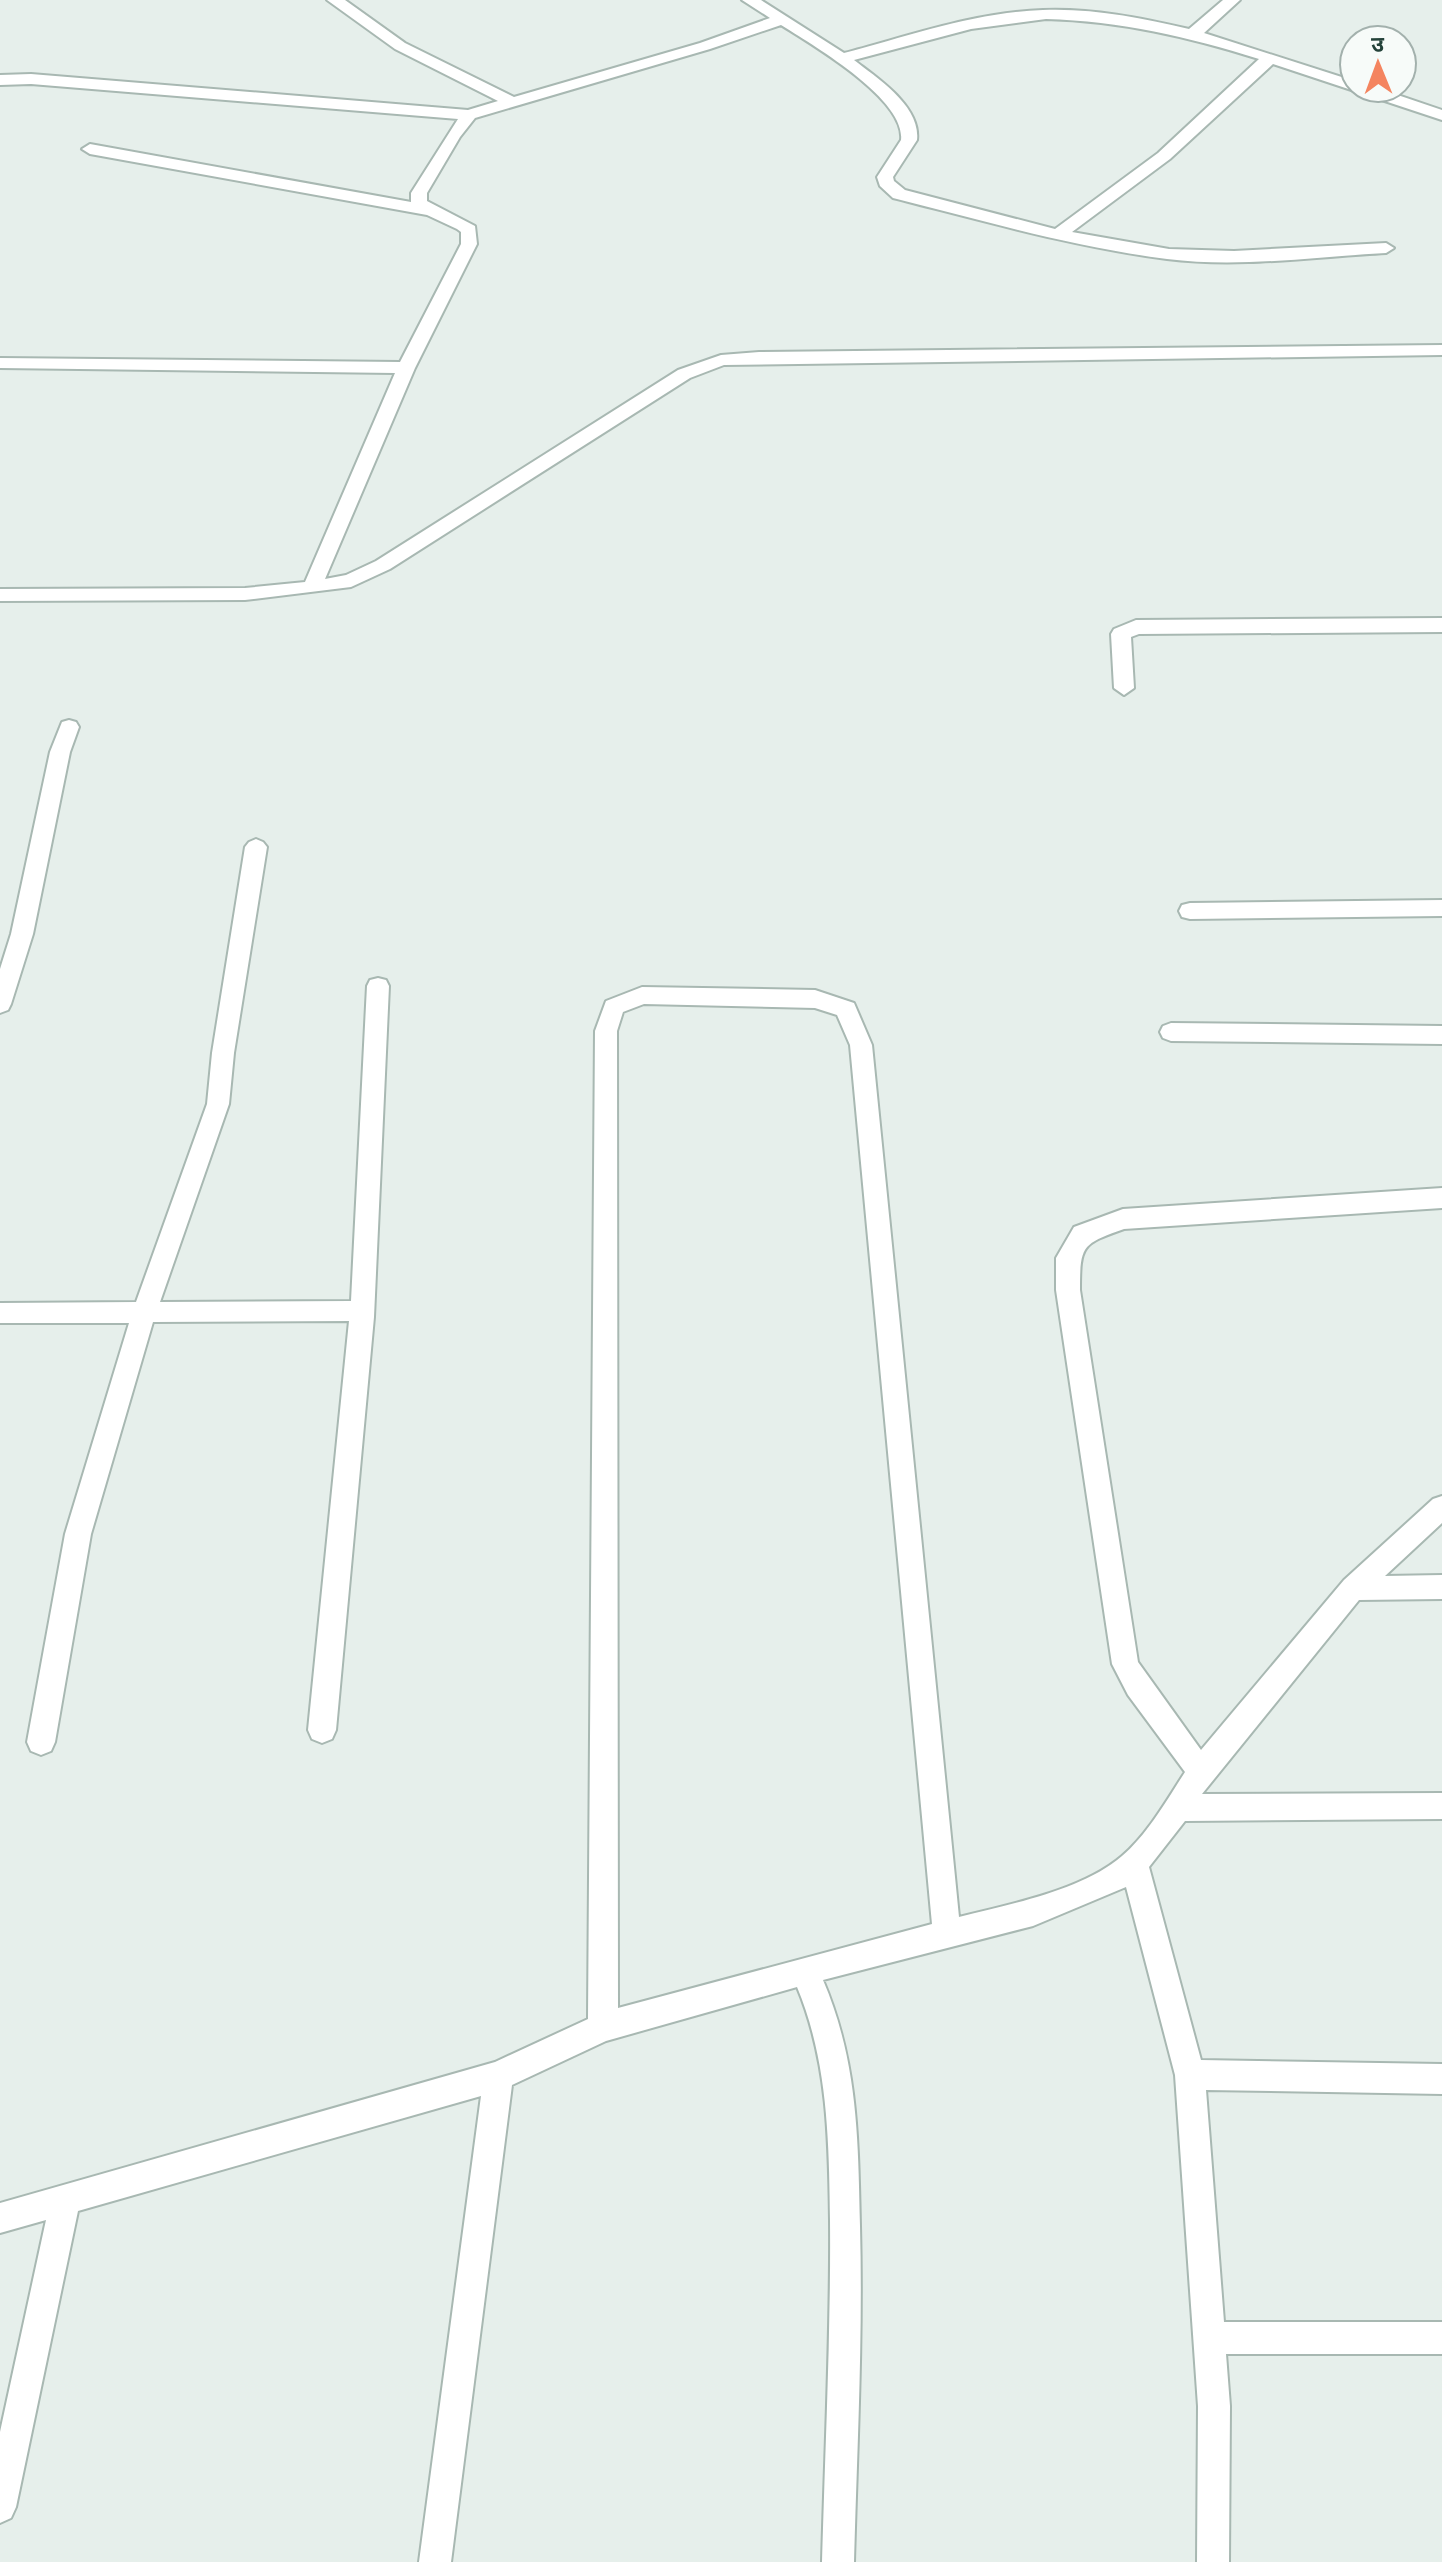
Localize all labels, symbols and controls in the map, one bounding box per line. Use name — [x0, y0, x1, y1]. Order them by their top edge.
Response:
north arrow — [1338, 24, 1418, 104]
text: उ — [1371, 31, 1385, 58]

